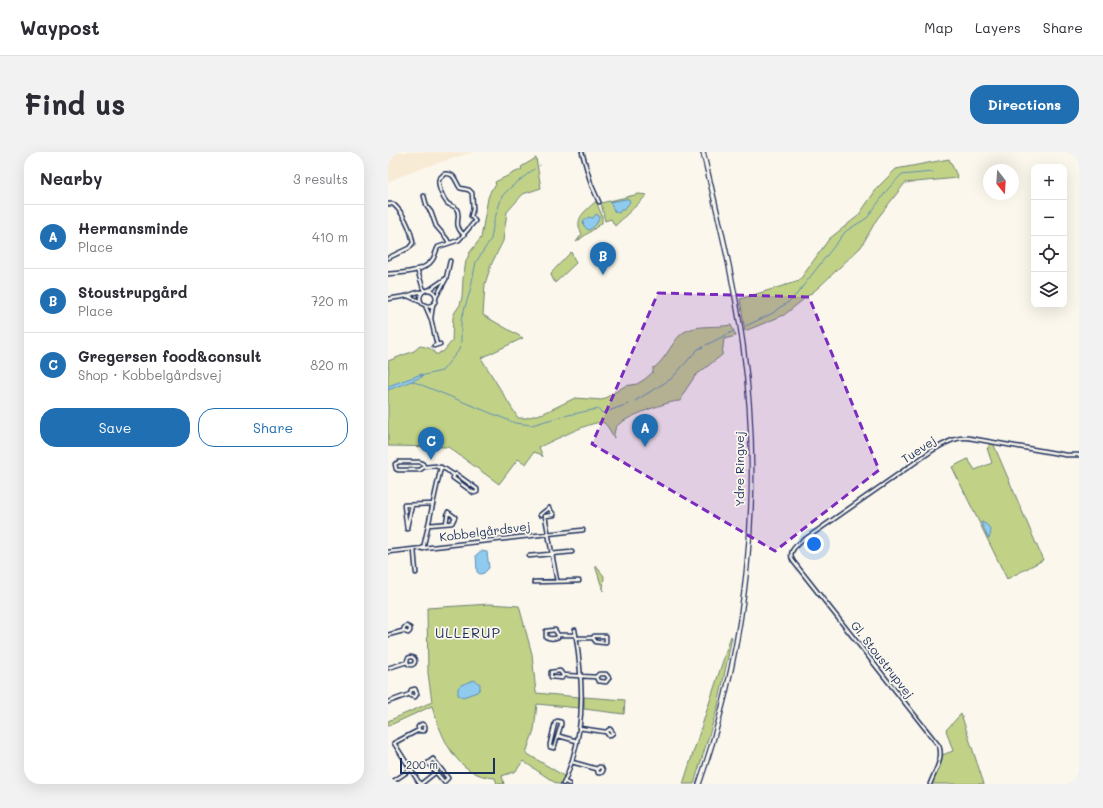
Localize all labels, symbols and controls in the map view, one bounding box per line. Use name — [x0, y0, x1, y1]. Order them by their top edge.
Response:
text: Waypost — [20, 15, 100, 40]
text: Map — [924, 18, 953, 37]
text: Layers — [975, 18, 1021, 37]
text: Share — [1043, 18, 1083, 37]
button: Directions — [970, 85, 1079, 124]
text: Find us — [24, 86, 125, 122]
north arrow — [983, 164, 1019, 200]
map controls — [1031, 164, 1067, 308]
button: + — [1031, 164, 1067, 200]
text: Nearby — [40, 167, 102, 189]
text: 3 results — [293, 170, 348, 187]
button: − — [1031, 200, 1067, 236]
text: Hermansminde — [78, 218, 188, 238]
text: A — [48, 228, 58, 245]
text: 410 m — [312, 228, 348, 245]
button: locate — [1031, 236, 1067, 272]
text: Place — [78, 238, 113, 255]
pin: B — [590, 242, 616, 275]
button: layers — [1031, 272, 1067, 308]
text: Stoustrupgård — [78, 282, 187, 302]
text: B — [49, 292, 57, 309]
text: 720 m — [311, 292, 348, 309]
text: Place — [78, 302, 113, 319]
text: Gregersen food&consult — [78, 346, 261, 366]
text: C — [48, 356, 58, 373]
text: 820 m — [310, 356, 348, 373]
text: Shop · Kobbelgårdsvej — [78, 366, 222, 383]
button: Save — [40, 408, 190, 447]
button: Share — [198, 408, 348, 447]
pin: A — [632, 414, 658, 447]
pin: C — [418, 427, 444, 460]
street label: Ydre Ringvej — [731, 431, 747, 507]
street label: Tuevej — [898, 432, 939, 467]
street label: Kobbelgårdsvej — [438, 517, 531, 545]
your location — [804, 534, 824, 554]
street label: Gl. Stoustrupvej — [848, 617, 918, 701]
district label: ULLERUP — [435, 623, 501, 642]
scale bar — [400, 756, 495, 775]
text: 200 m — [406, 757, 438, 772]

